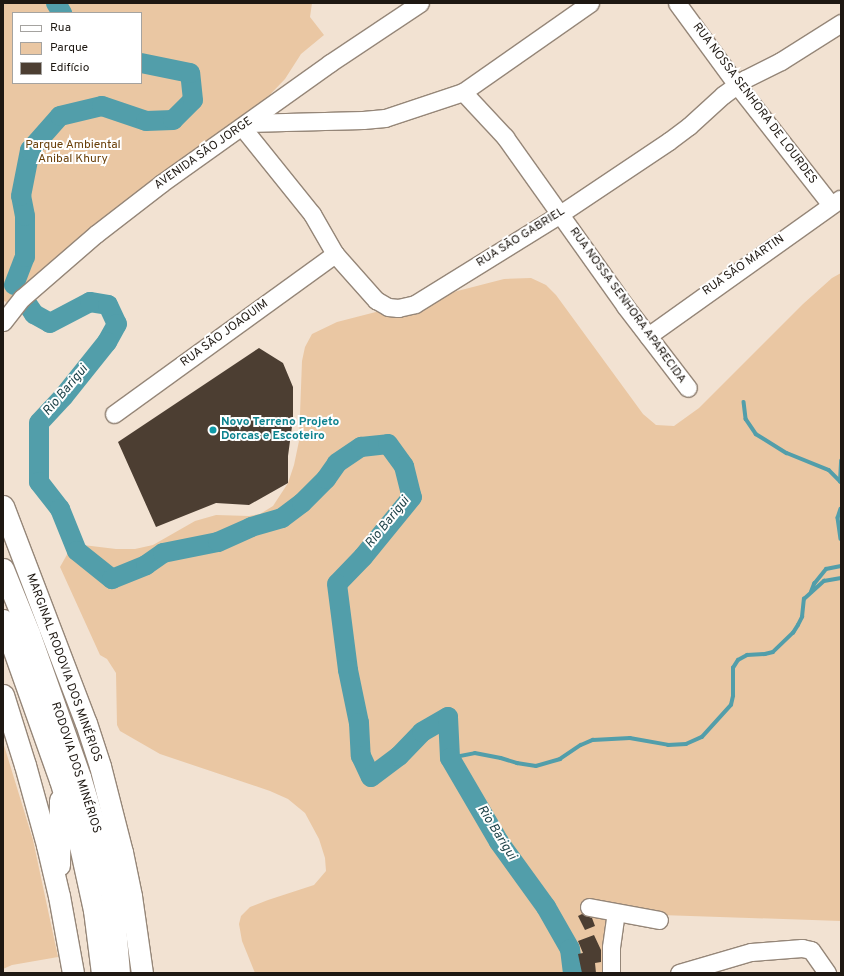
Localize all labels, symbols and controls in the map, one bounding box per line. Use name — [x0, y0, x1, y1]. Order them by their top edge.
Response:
legend — [12, 12, 142, 84]
text: Rua — [50, 20, 71, 36]
street label: RUA NOSSA SENHORA DE LOURDES — [688, 20, 820, 188]
text: Parque — [50, 40, 88, 56]
text: Edifício — [50, 60, 89, 76]
street label: AVENIDA SÃO JORGE — [152, 115, 256, 193]
park label: Parque Ambiental Anibal Khury — [25, 139, 121, 167]
street label: RUA SÃO GABRIEL — [474, 205, 568, 271]
street label: RUA NOSSA SENHORA APARECIDA — [565, 225, 689, 387]
street label: RUA SÃO MARTIN — [700, 232, 788, 300]
street label: RUA SÃO JOAQUIM — [178, 297, 272, 371]
water label: Rio Barigui — [40, 362, 92, 420]
place label: Novo Terreno Projeto Dorcas e Escoteiro — [221, 416, 339, 444]
marker: Novo Terreno Projeto Dorcas e Escoteiro — [208, 425, 218, 435]
water label: Rio Barigui — [363, 494, 413, 552]
street label: MARGINAL RODOVIA DOS MINÉRIOS — [22, 571, 104, 765]
street label: RODOVIA DOS MINÉRIOS — [47, 700, 103, 836]
water label: Rio Barigui — [473, 803, 519, 863]

